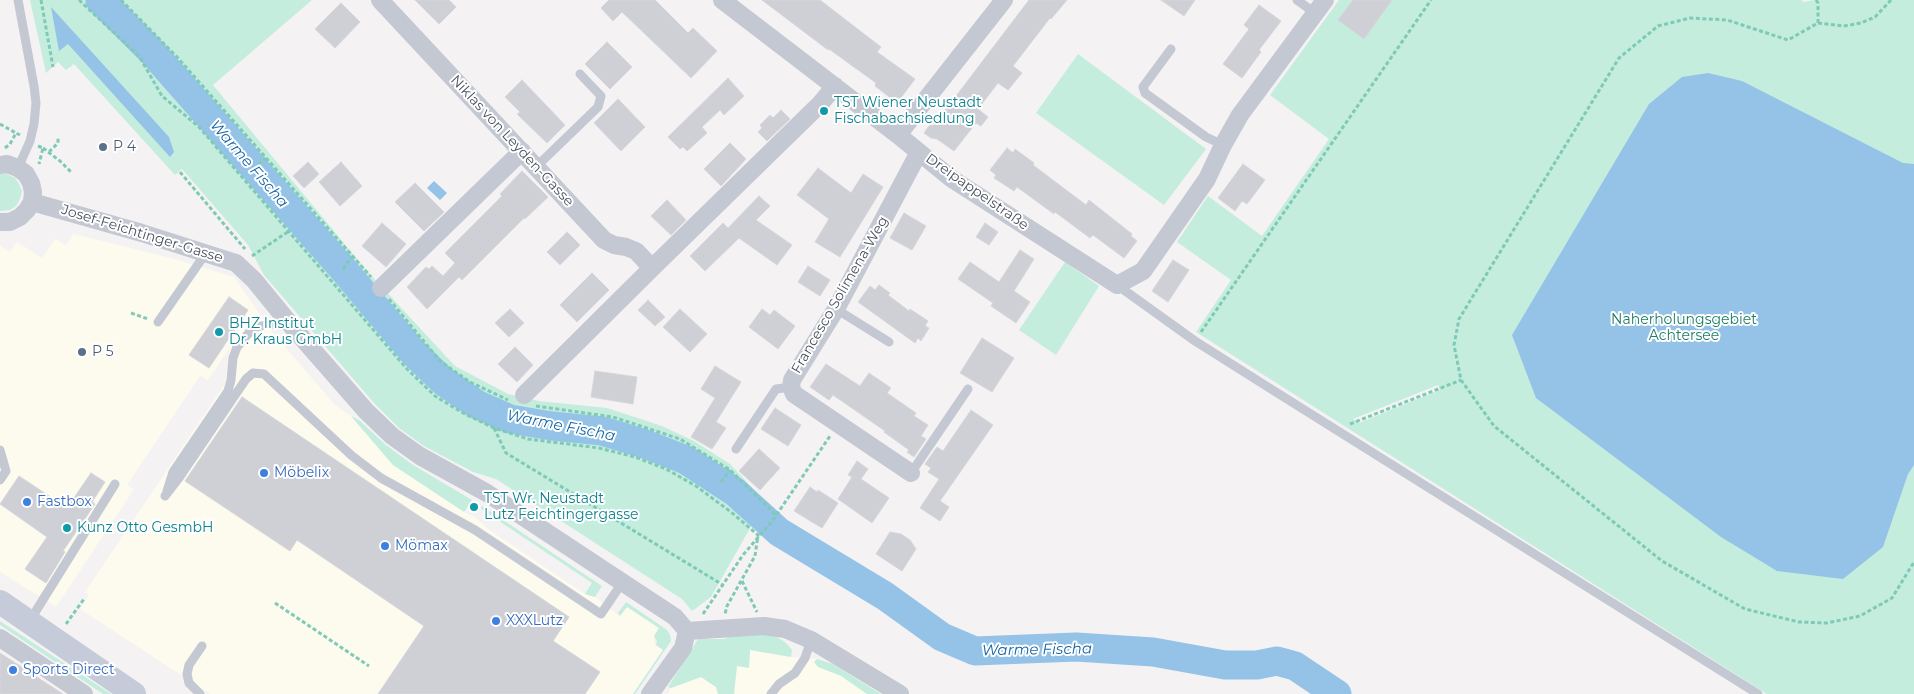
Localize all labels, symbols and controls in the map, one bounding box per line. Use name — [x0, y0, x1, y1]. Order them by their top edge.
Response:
street label: Niklas von Leyden-Gasse — [447, 72, 577, 210]
place label: TST Wiener Neustadt Fischabachsiedlung — [834, 95, 982, 128]
marker: TST Wiener Neustadt Fischabachsiedlung — [818, 105, 830, 117]
water label: Warme Fischa — [206, 117, 292, 211]
place label: P 4 — [113, 139, 136, 155]
marker: P 4 — [97, 141, 109, 153]
street label: Dreipappelstraße — [922, 150, 1032, 234]
street label: Josef-Feichtinger-Gasse — [59, 201, 225, 267]
street label: Francesco Solimena-Weg — [788, 213, 892, 377]
park label: Naherholungsgebiet Achtersee — [1611, 312, 1757, 344]
place label: BHZ Institut Dr. Kraus GmbH — [229, 316, 342, 348]
marker: BHZ Institut Dr. Kraus GmbH — [213, 326, 225, 338]
place label: P 5 — [92, 344, 114, 360]
marker: P 5 — [76, 346, 88, 358]
water label: Warme Fischa — [505, 407, 617, 445]
place label: Möbelix — [274, 465, 329, 481]
marker: Möbelix — [258, 467, 270, 479]
place label: TST Wr. Neustadt Lutz Feichtingergasse — [484, 491, 638, 524]
place label: Fastbox — [37, 494, 92, 510]
marker: Fastbox — [21, 496, 33, 508]
marker: TST Wr. Neustadt Lutz Feichtingergasse — [468, 501, 480, 513]
place label: Kunz Otto GesmbH — [77, 520, 213, 536]
marker: Kunz Otto GesmbH — [61, 522, 73, 534]
place label: Mömax — [395, 538, 448, 554]
marker: Mömax — [379, 540, 391, 552]
place label: XXXLutz — [506, 613, 563, 629]
marker: XXXLutz — [490, 615, 502, 627]
water label: Warme Fischa — [982, 640, 1092, 660]
place label: Sports Direct — [23, 662, 115, 678]
marker: Sports Direct — [7, 664, 19, 676]

